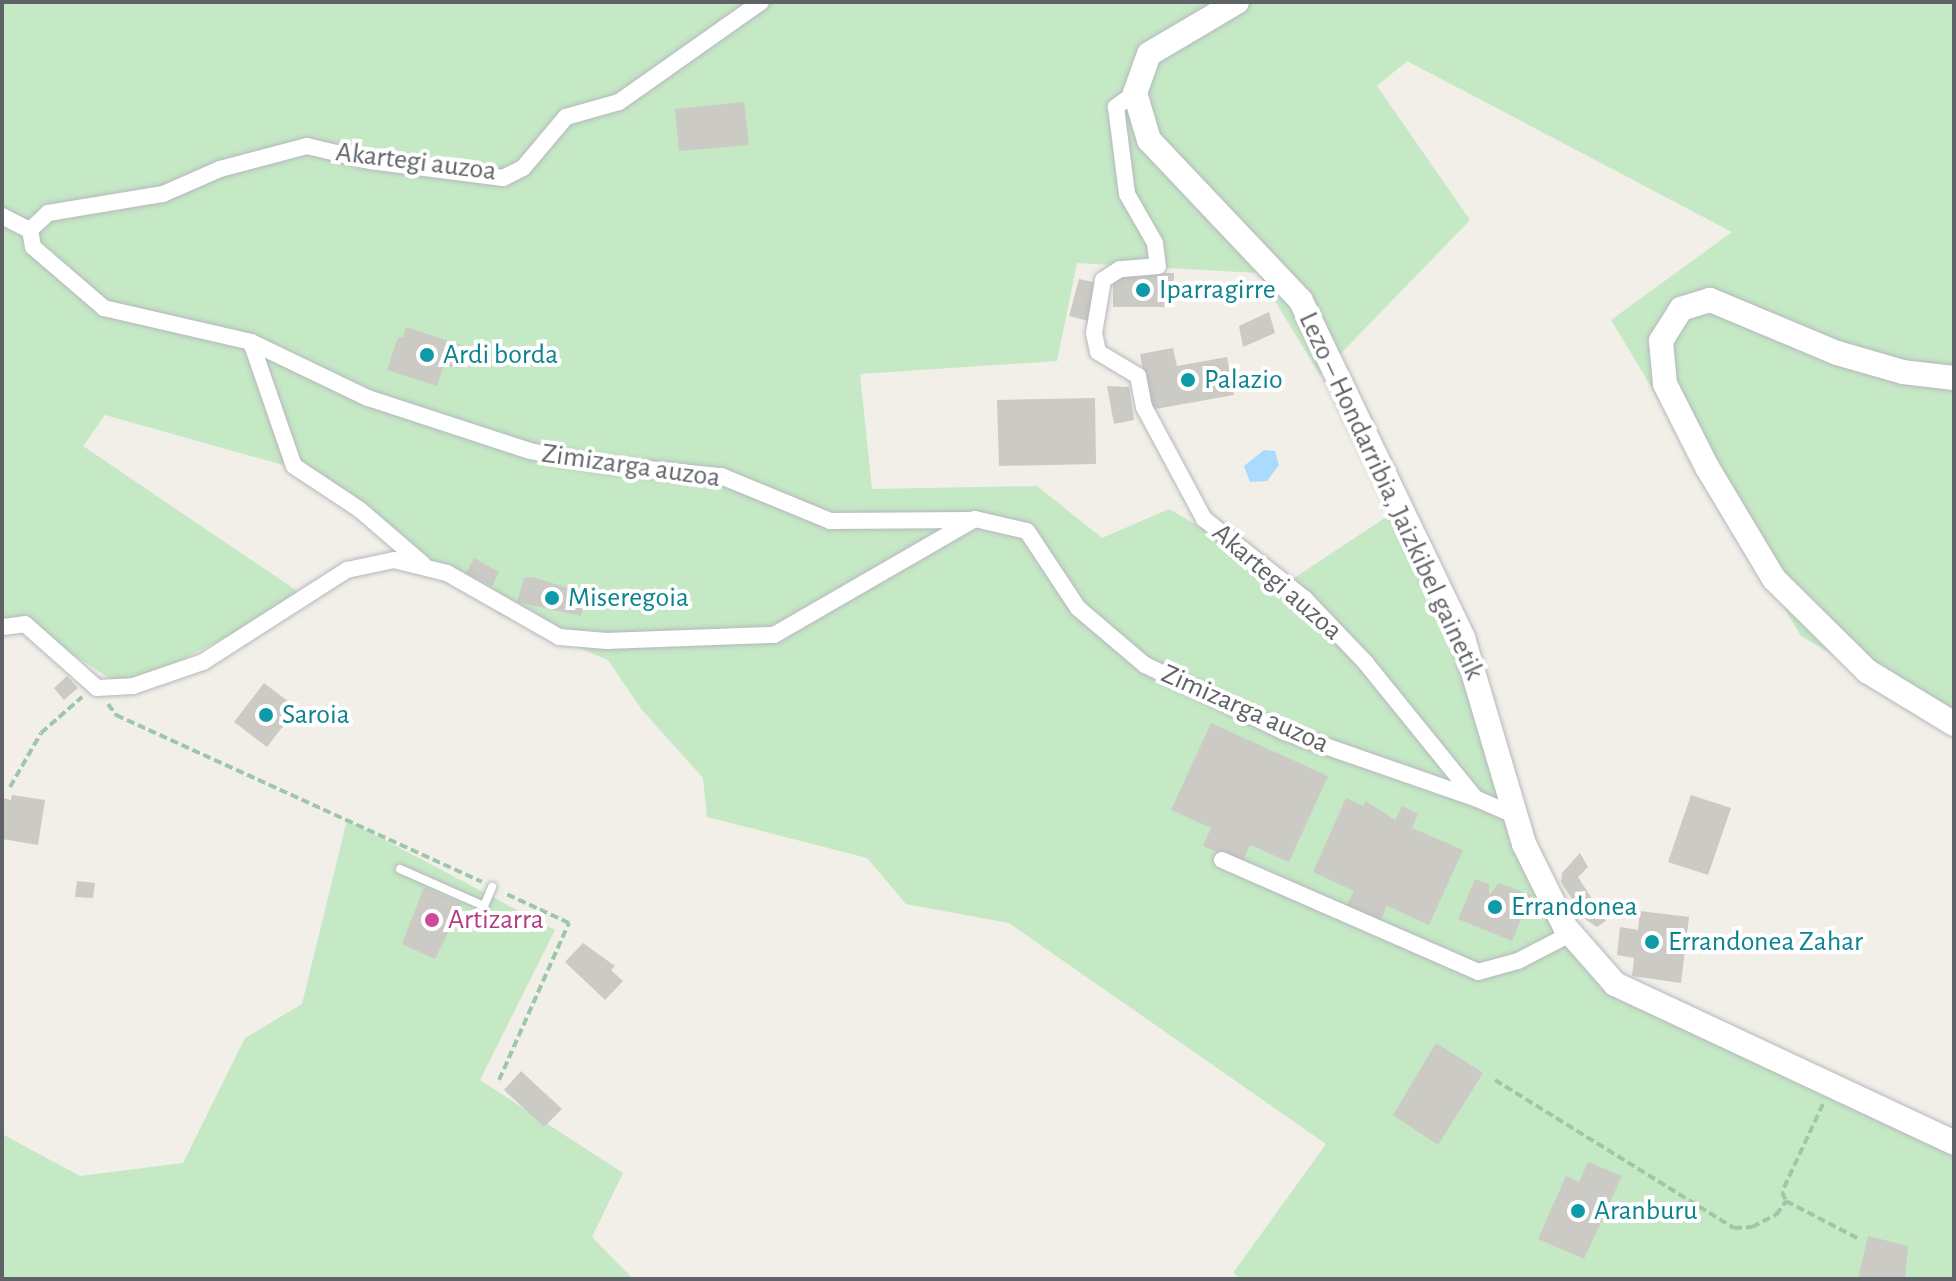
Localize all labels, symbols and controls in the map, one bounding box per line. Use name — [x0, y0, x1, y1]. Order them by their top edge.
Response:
street label: Akartegi auzoa — [334, 135, 498, 189]
place label: Iparragirre — [1159, 273, 1276, 307]
marker: Iparragirre — [1134, 281, 1152, 299]
street label: Lezo – Hondarribia, Jaizkibel gainetik — [1291, 307, 1491, 685]
place label: Ardi borda — [443, 338, 558, 372]
marker: Ardi borda — [418, 346, 436, 364]
place label: Palazio — [1204, 363, 1283, 397]
marker: Palazio — [1179, 371, 1197, 389]
street label: Zimizarga auzoa — [540, 437, 722, 495]
street label: Akartegi auzoa — [1205, 516, 1349, 648]
place label: Miseregoia — [568, 581, 689, 615]
marker: Miseregoia — [543, 589, 561, 607]
street label: Zimizarga auzoa — [1156, 657, 1334, 761]
place label: Saroia — [282, 698, 350, 732]
marker: Saroia — [257, 706, 275, 724]
place label: Errandonea — [1511, 890, 1637, 924]
marker: Errandonea — [1486, 898, 1504, 916]
place label: Artizarra — [448, 903, 544, 937]
marker: Artizarra — [423, 911, 441, 929]
place label: Errandonea Zahar — [1668, 925, 1863, 959]
marker: Errandonea Zahar — [1643, 933, 1661, 951]
place label: Aranburu — [1594, 1194, 1697, 1228]
marker: Aranburu — [1569, 1202, 1587, 1220]

